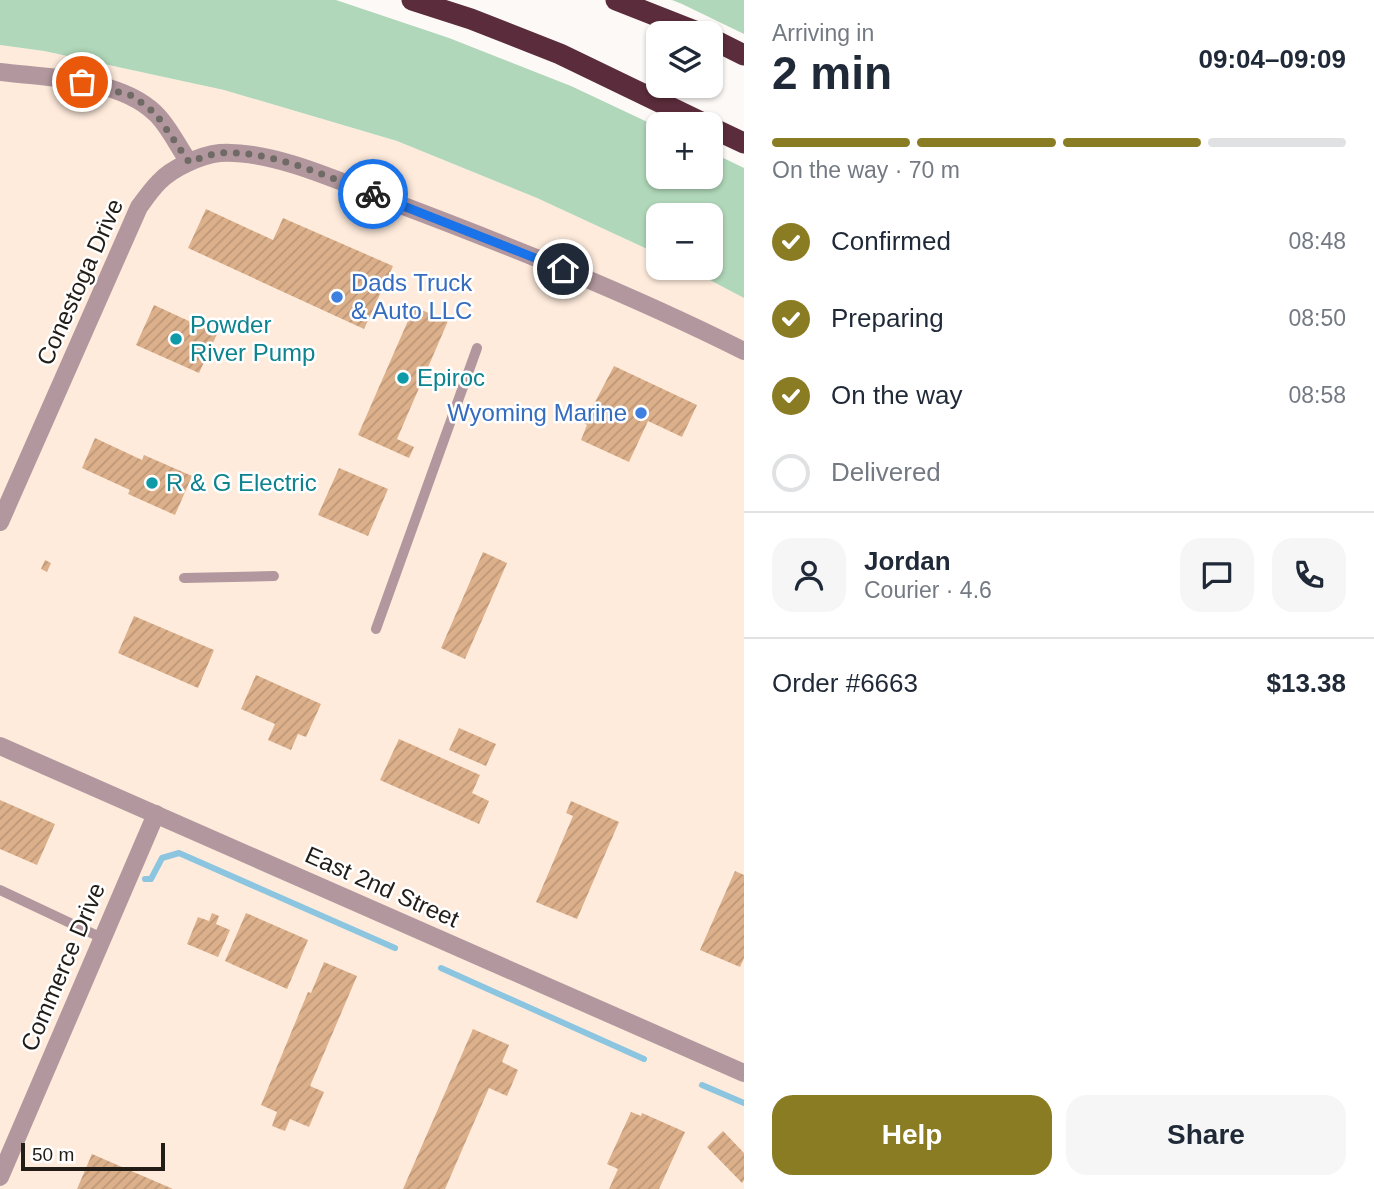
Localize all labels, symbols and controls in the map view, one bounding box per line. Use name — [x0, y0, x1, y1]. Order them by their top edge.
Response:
text: Arriving in — [772, 20, 874, 46]
map controls — [646, 21, 723, 280]
button: layers — [646, 21, 723, 98]
text: 09:04–09:09 — [1199, 44, 1346, 74]
text: 2 min — [772, 47, 892, 99]
pin — [52, 52, 112, 112]
icon: bag — [63, 63, 101, 101]
button: + — [646, 112, 723, 189]
text: On the way · 70 m — [772, 157, 960, 183]
courier — [338, 159, 408, 229]
icon: bike — [354, 175, 392, 213]
street label: Conestoga Drive — [31, 195, 128, 369]
button: − — [646, 203, 723, 280]
icon: check — [772, 223, 810, 261]
text: Confirmed — [831, 226, 951, 256]
text: 08:48 — [1288, 228, 1346, 254]
pin — [533, 239, 593, 299]
icon: home — [544, 250, 582, 288]
place label: Dads Truck & Auto LLC — [351, 269, 473, 324]
marker: Dads Truck & Auto LLC — [329, 289, 345, 305]
icon: check — [772, 300, 810, 338]
text: Preparing — [831, 303, 944, 333]
text: 08:50 — [1288, 305, 1346, 331]
place label: Powder River Pump — [190, 311, 315, 366]
marker: Powder River Pump — [168, 331, 184, 347]
place label: Epiroc — [417, 364, 485, 391]
marker: Epiroc — [395, 370, 411, 386]
icon: check — [772, 377, 810, 415]
text: On the way — [831, 380, 963, 410]
text: 08:58 — [1288, 382, 1346, 408]
place label: Wyoming Marine — [447, 399, 627, 426]
marker: Wyoming Marine — [633, 405, 649, 421]
text: Delivered — [831, 457, 941, 487]
place label: R & G Electric — [166, 469, 317, 496]
marker: R & G Electric — [144, 475, 160, 491]
button: person — [772, 538, 846, 612]
button: chat — [1180, 538, 1254, 612]
button: phone — [1272, 538, 1346, 612]
text: Jordan — [864, 546, 951, 576]
text: Courier · 4.6 — [864, 577, 992, 603]
text: Order #6663 — [772, 668, 918, 698]
text: $13.38 — [1266, 668, 1346, 698]
street label: East 2nd Street — [301, 841, 464, 933]
street label: Commerce Drive — [15, 879, 110, 1055]
button: Help — [772, 1095, 1052, 1175]
button: Share — [1066, 1095, 1346, 1175]
scale bar — [21, 1140, 164, 1172]
text: 50 m — [32, 1144, 74, 1165]

